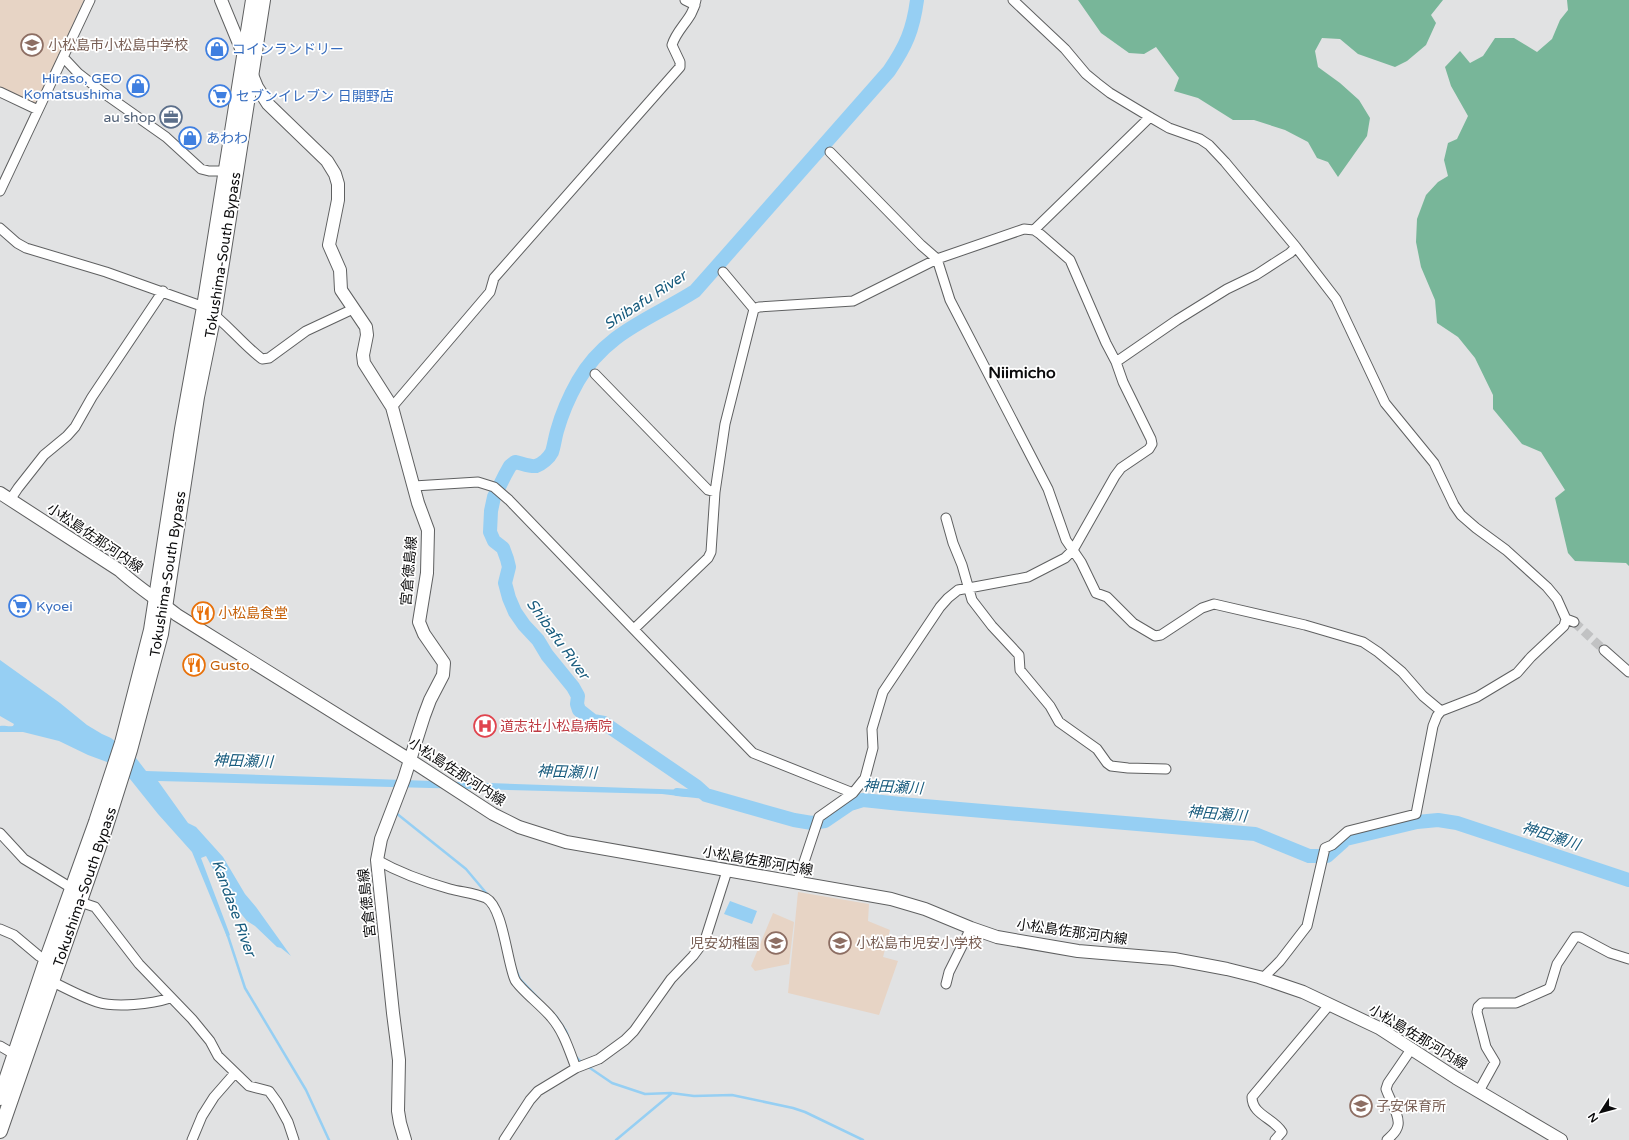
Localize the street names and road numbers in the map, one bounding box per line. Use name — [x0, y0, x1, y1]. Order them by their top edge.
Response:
street label: Tokushima-South Bypass — [201, 171, 245, 339]
street label: Tokushima-South Bypass — [146, 490, 190, 658]
street label: 小松島佐那河内線 — [44, 500, 146, 576]
street label: 宮倉徳島線 — [397, 535, 421, 607]
street label: 小松島佐那河内線 — [405, 734, 509, 810]
street label: Tokushima-South Bypass — [50, 805, 120, 969]
street label: 小松島佐那河内線 — [701, 843, 815, 879]
street label: 宮倉徳島線 — [355, 867, 379, 939]
street label: 小松島佐那河内線 — [1015, 916, 1129, 948]
street label: 小松島佐那河内線 — [1366, 1001, 1470, 1073]

